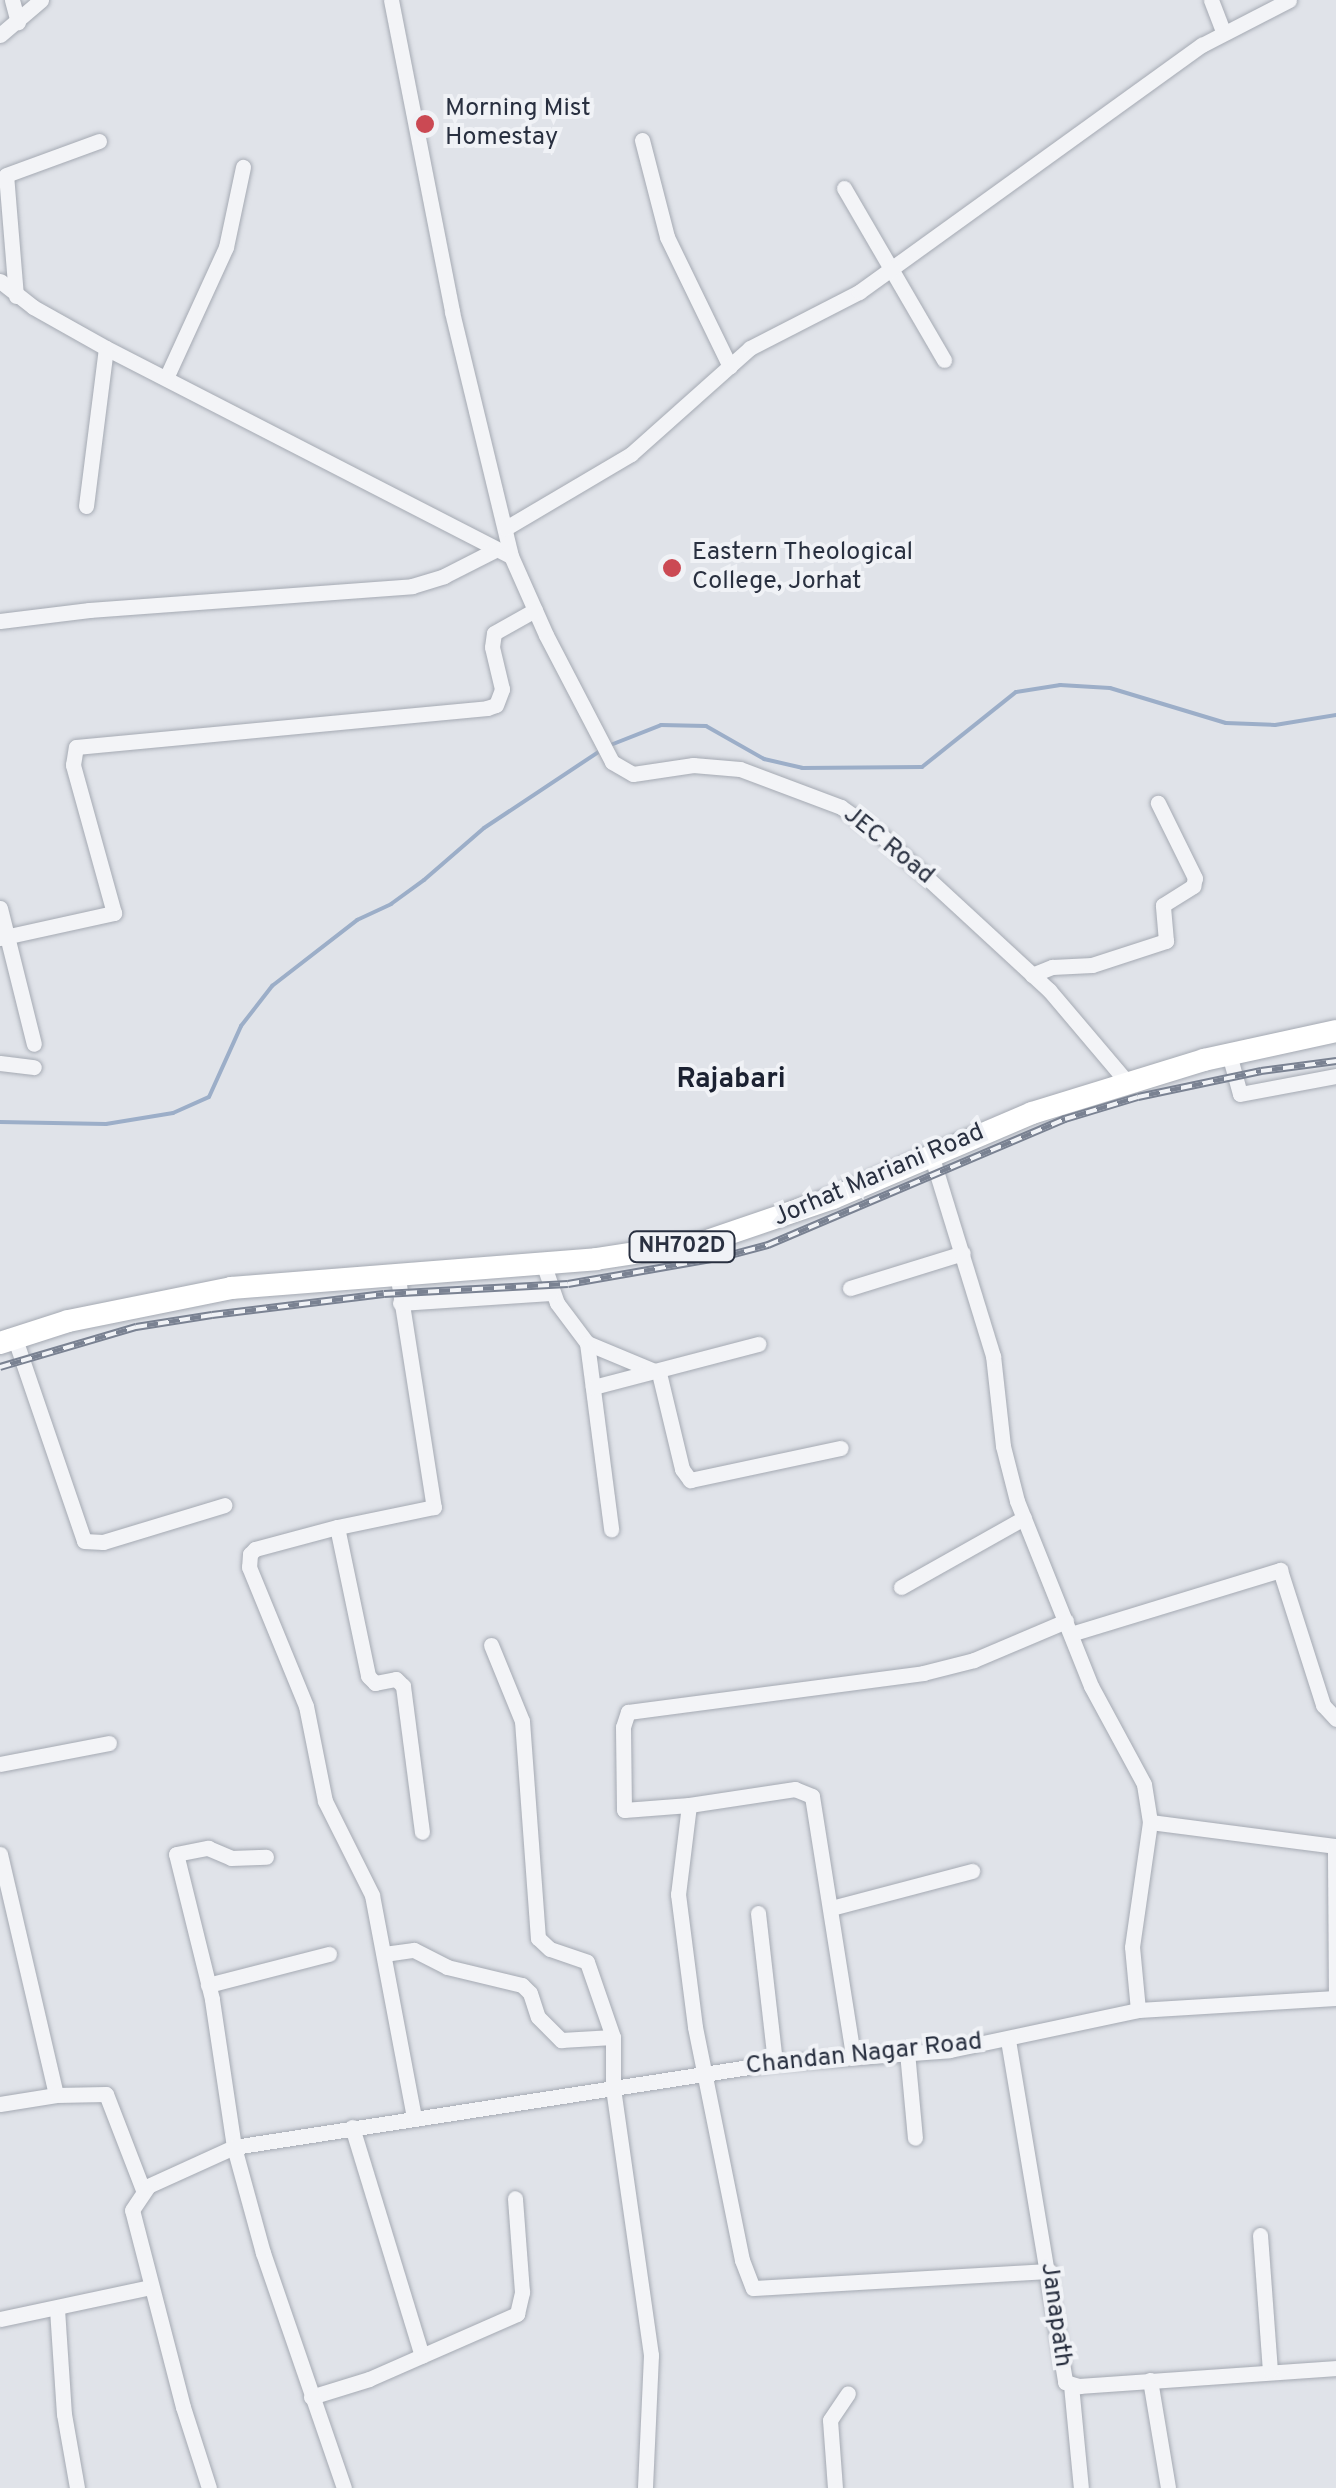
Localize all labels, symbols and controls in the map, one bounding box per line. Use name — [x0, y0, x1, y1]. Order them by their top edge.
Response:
place label: Morning Mist Homestay — [445, 95, 591, 154]
marker: Morning Mist Homestay — [414, 113, 436, 135]
place label: Eastern Theological College, Jorhat — [692, 539, 914, 598]
marker: Eastern Theological College, Jorhat — [661, 557, 683, 579]
street label: JEC Road — [837, 800, 939, 892]
district label: Rajabari — [676, 1063, 786, 1097]
street label: Jorhat Mariani Road — [769, 1118, 989, 1234]
road number: NH702D — [627, 1230, 737, 1264]
street label: Chandan Nagar Road — [744, 2028, 984, 2082]
street label: Janapath — [1033, 2261, 1077, 2369]

